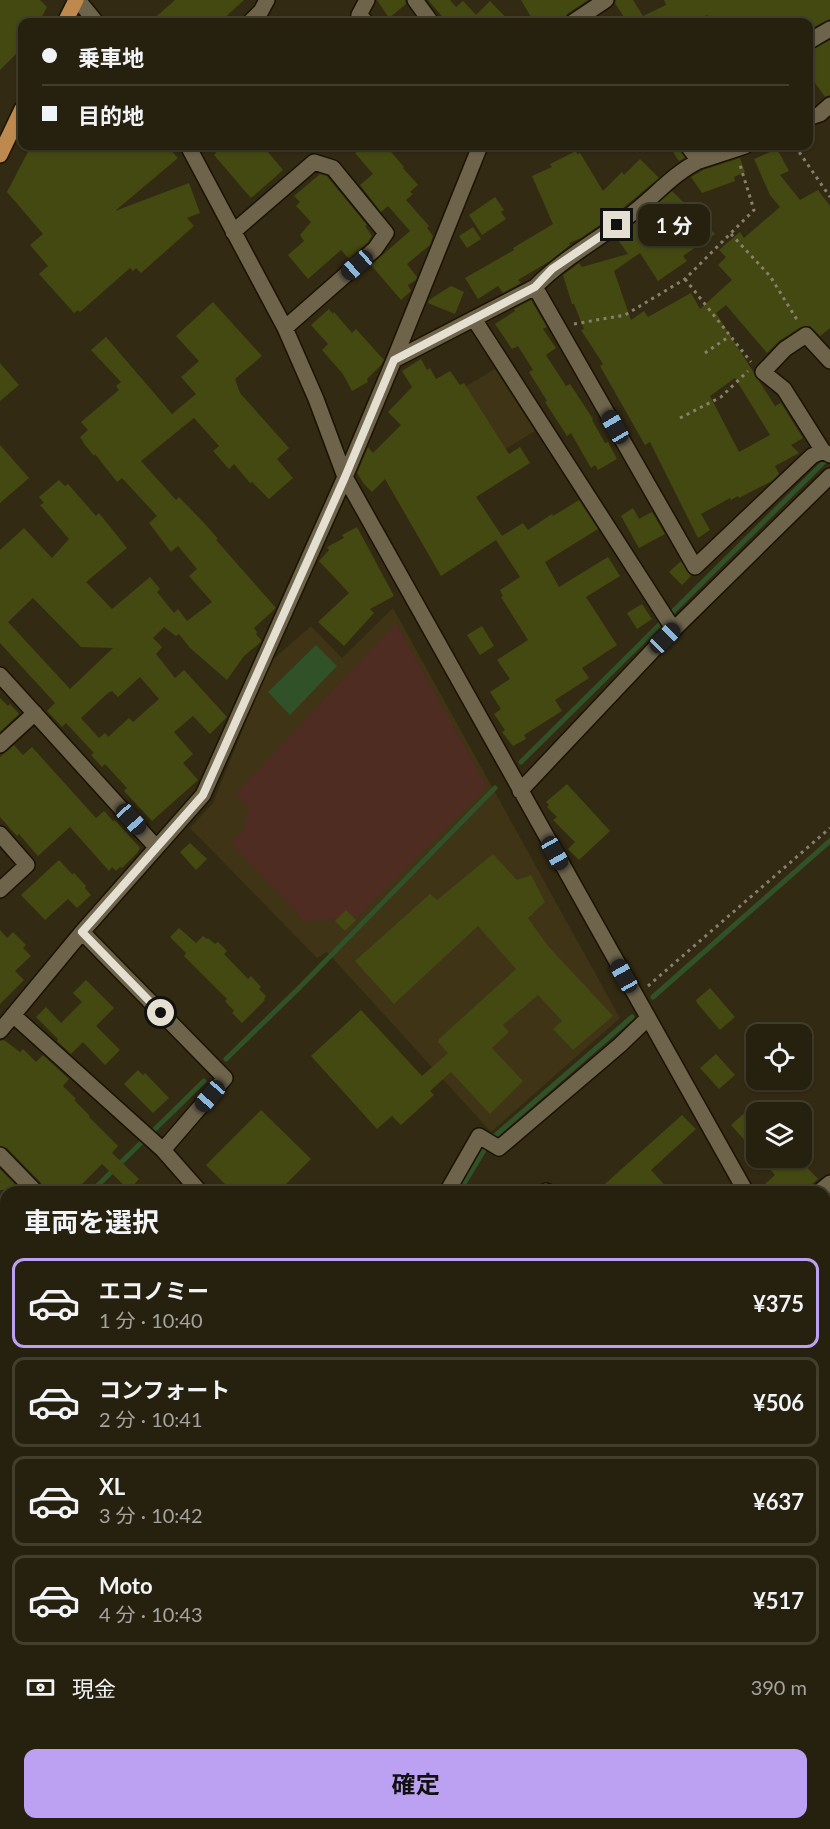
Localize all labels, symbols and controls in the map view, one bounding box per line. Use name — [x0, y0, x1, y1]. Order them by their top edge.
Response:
text: 乗車地 — [78, 44, 144, 71]
text: 目的地 — [78, 102, 144, 129]
callout: 1 分 — [638, 204, 710, 246]
route end — [603, 211, 630, 238]
text: 1 分 — [656, 213, 692, 237]
car — [338, 246, 376, 284]
car — [598, 407, 632, 447]
car — [646, 619, 684, 657]
car — [112, 800, 150, 838]
car — [538, 833, 572, 873]
car — [607, 956, 641, 996]
route start — [147, 999, 174, 1026]
map controls — [746, 1024, 812, 1168]
button: locate — [746, 1024, 812, 1090]
car — [191, 1077, 229, 1115]
button: layers — [746, 1102, 812, 1168]
text: 車両を選択 — [24, 1205, 159, 1238]
icon: car — [27, 1276, 81, 1330]
text: エコノミー — [99, 1277, 209, 1304]
text: ¥375 — [753, 1290, 804, 1317]
text: 1 分 · 10:40 — [99, 1308, 203, 1332]
icon: car — [27, 1375, 81, 1429]
text: コンフォート — [99, 1376, 230, 1403]
text: ¥506 — [753, 1389, 804, 1416]
text: 2 分 · 10:41 — [99, 1407, 203, 1431]
text: XL — [99, 1473, 125, 1500]
icon: car — [27, 1474, 81, 1528]
text: ¥637 — [753, 1488, 804, 1515]
text: 3 分 · 10:42 — [99, 1503, 203, 1527]
text: Moto — [99, 1572, 153, 1599]
icon: car — [27, 1573, 81, 1627]
text: ¥517 — [753, 1587, 804, 1614]
text: 4 分 · 10:43 — [99, 1602, 203, 1626]
icon: cash — [24, 1671, 57, 1704]
text: 現金 — [72, 1675, 116, 1702]
text: 390 m — [751, 1675, 807, 1699]
button: 確定 — [24, 1749, 807, 1818]

